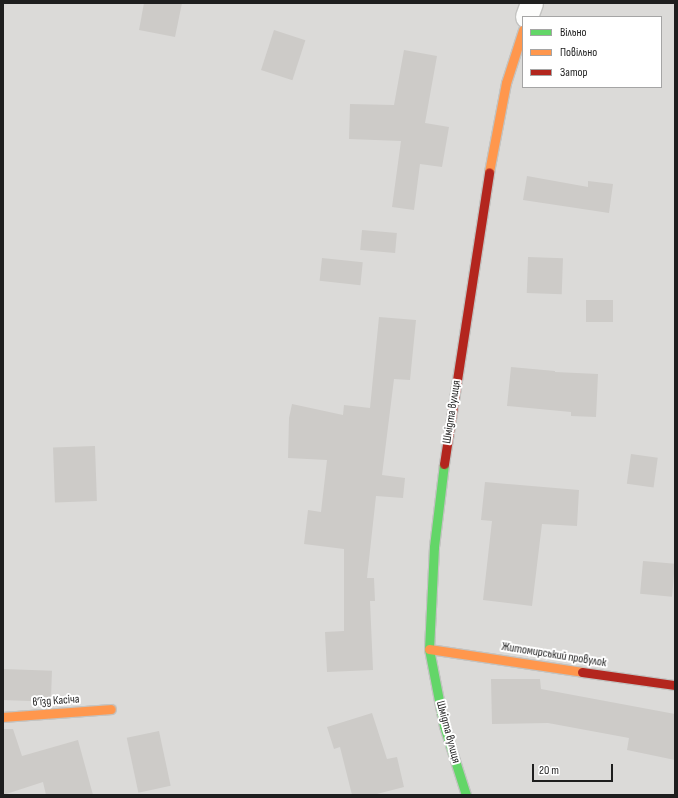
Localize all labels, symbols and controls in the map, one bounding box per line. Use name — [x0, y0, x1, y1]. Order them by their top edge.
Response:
legend — [522, 16, 662, 88]
text: Вільно — [560, 25, 586, 40]
text: Повільно — [560, 45, 597, 60]
text: Затор — [560, 65, 588, 80]
street label: Шмідта вулиця — [440, 379, 464, 445]
street label: Житомирський провулок — [501, 640, 607, 670]
street label: в’їзд Касіча — [32, 692, 80, 710]
street label: Шмідта вулиця — [433, 699, 463, 765]
scale bar — [534, 756, 615, 782]
text: 20 m — [539, 763, 559, 778]

